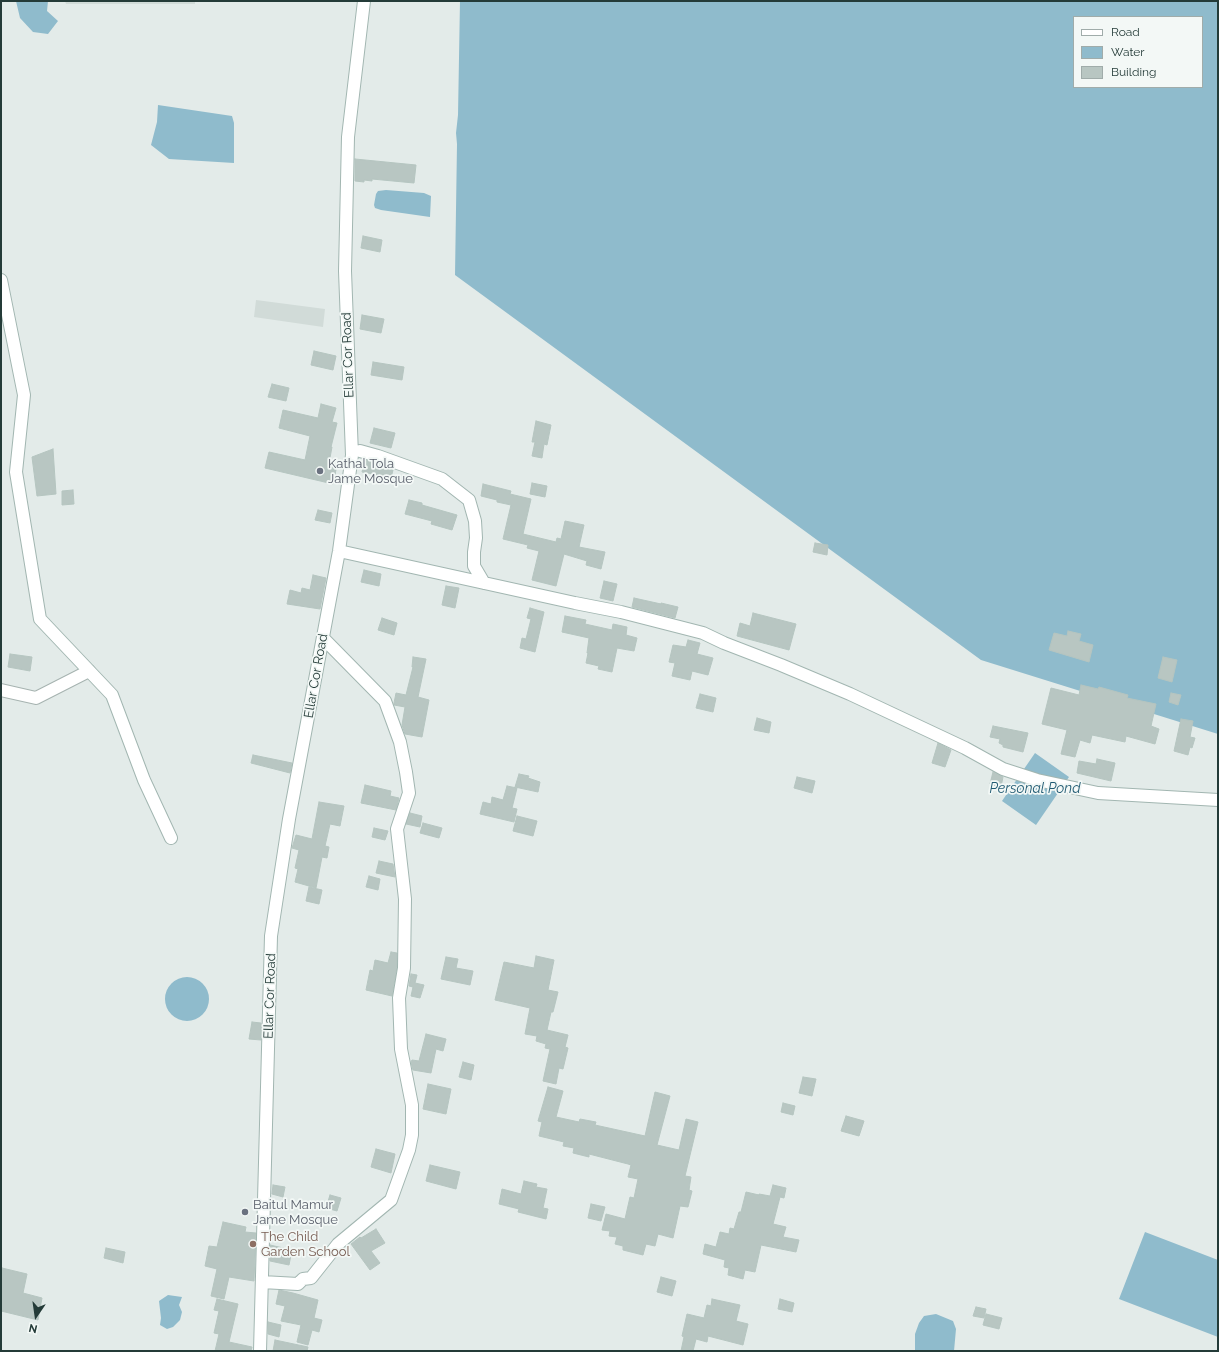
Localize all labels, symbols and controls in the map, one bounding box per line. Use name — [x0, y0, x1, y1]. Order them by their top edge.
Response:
legend — [1073, 16, 1203, 88]
text: Road — [1111, 25, 1140, 39]
text: Water — [1111, 45, 1145, 59]
text: Building — [1111, 65, 1157, 79]
street label: Ellar Cor Road — [339, 312, 357, 398]
place label: Kathal Tola Jame Mosque — [328, 456, 413, 487]
marker: Kathal Tola Jame Mosque — [315, 466, 325, 476]
street label: Ellar Cor Road — [301, 632, 331, 720]
water label: Personal Pond — [989, 781, 1081, 797]
street label: Ellar Cor Road — [261, 953, 279, 1039]
place label: Baitul Mamur Jame Mosque — [253, 1197, 338, 1228]
marker: Baitul Mamur Jame Mosque — [240, 1207, 250, 1217]
place label: The Child Garden School — [261, 1229, 350, 1260]
marker: The Child Garden School — [248, 1239, 258, 1249]
north arrow — [16, 1296, 56, 1336]
text: N — [28, 1321, 39, 1335]

